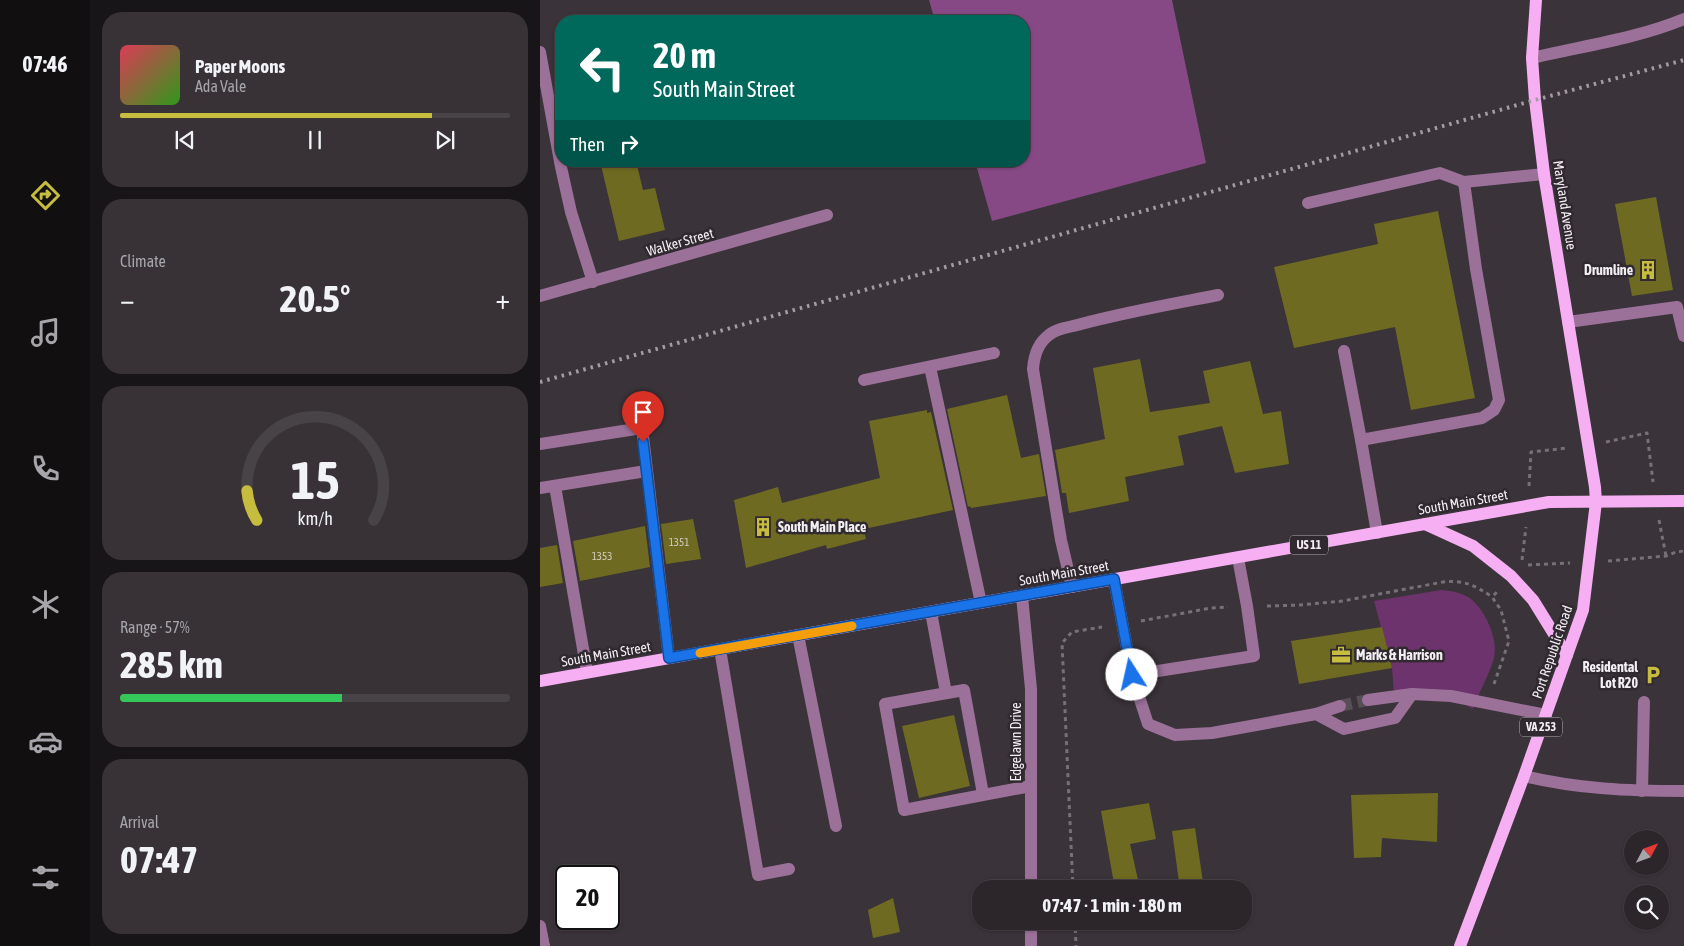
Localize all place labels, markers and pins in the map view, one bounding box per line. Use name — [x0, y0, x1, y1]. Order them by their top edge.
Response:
building icon: Drumline — [1637, 259, 1659, 281]
place label: Drumline — [1584, 262, 1633, 278]
pin — [622, 391, 664, 442]
building icon: South Main Place — [752, 516, 774, 538]
place label: South Main Place — [778, 519, 866, 535]
office icon: Marks & Harrison — [1330, 644, 1352, 666]
place label: Marks & Harrison — [1356, 647, 1443, 663]
place label: Residental Lot R20 — [1582, 659, 1638, 691]
parking icon: Residental Lot R20 — [1642, 664, 1664, 686]

